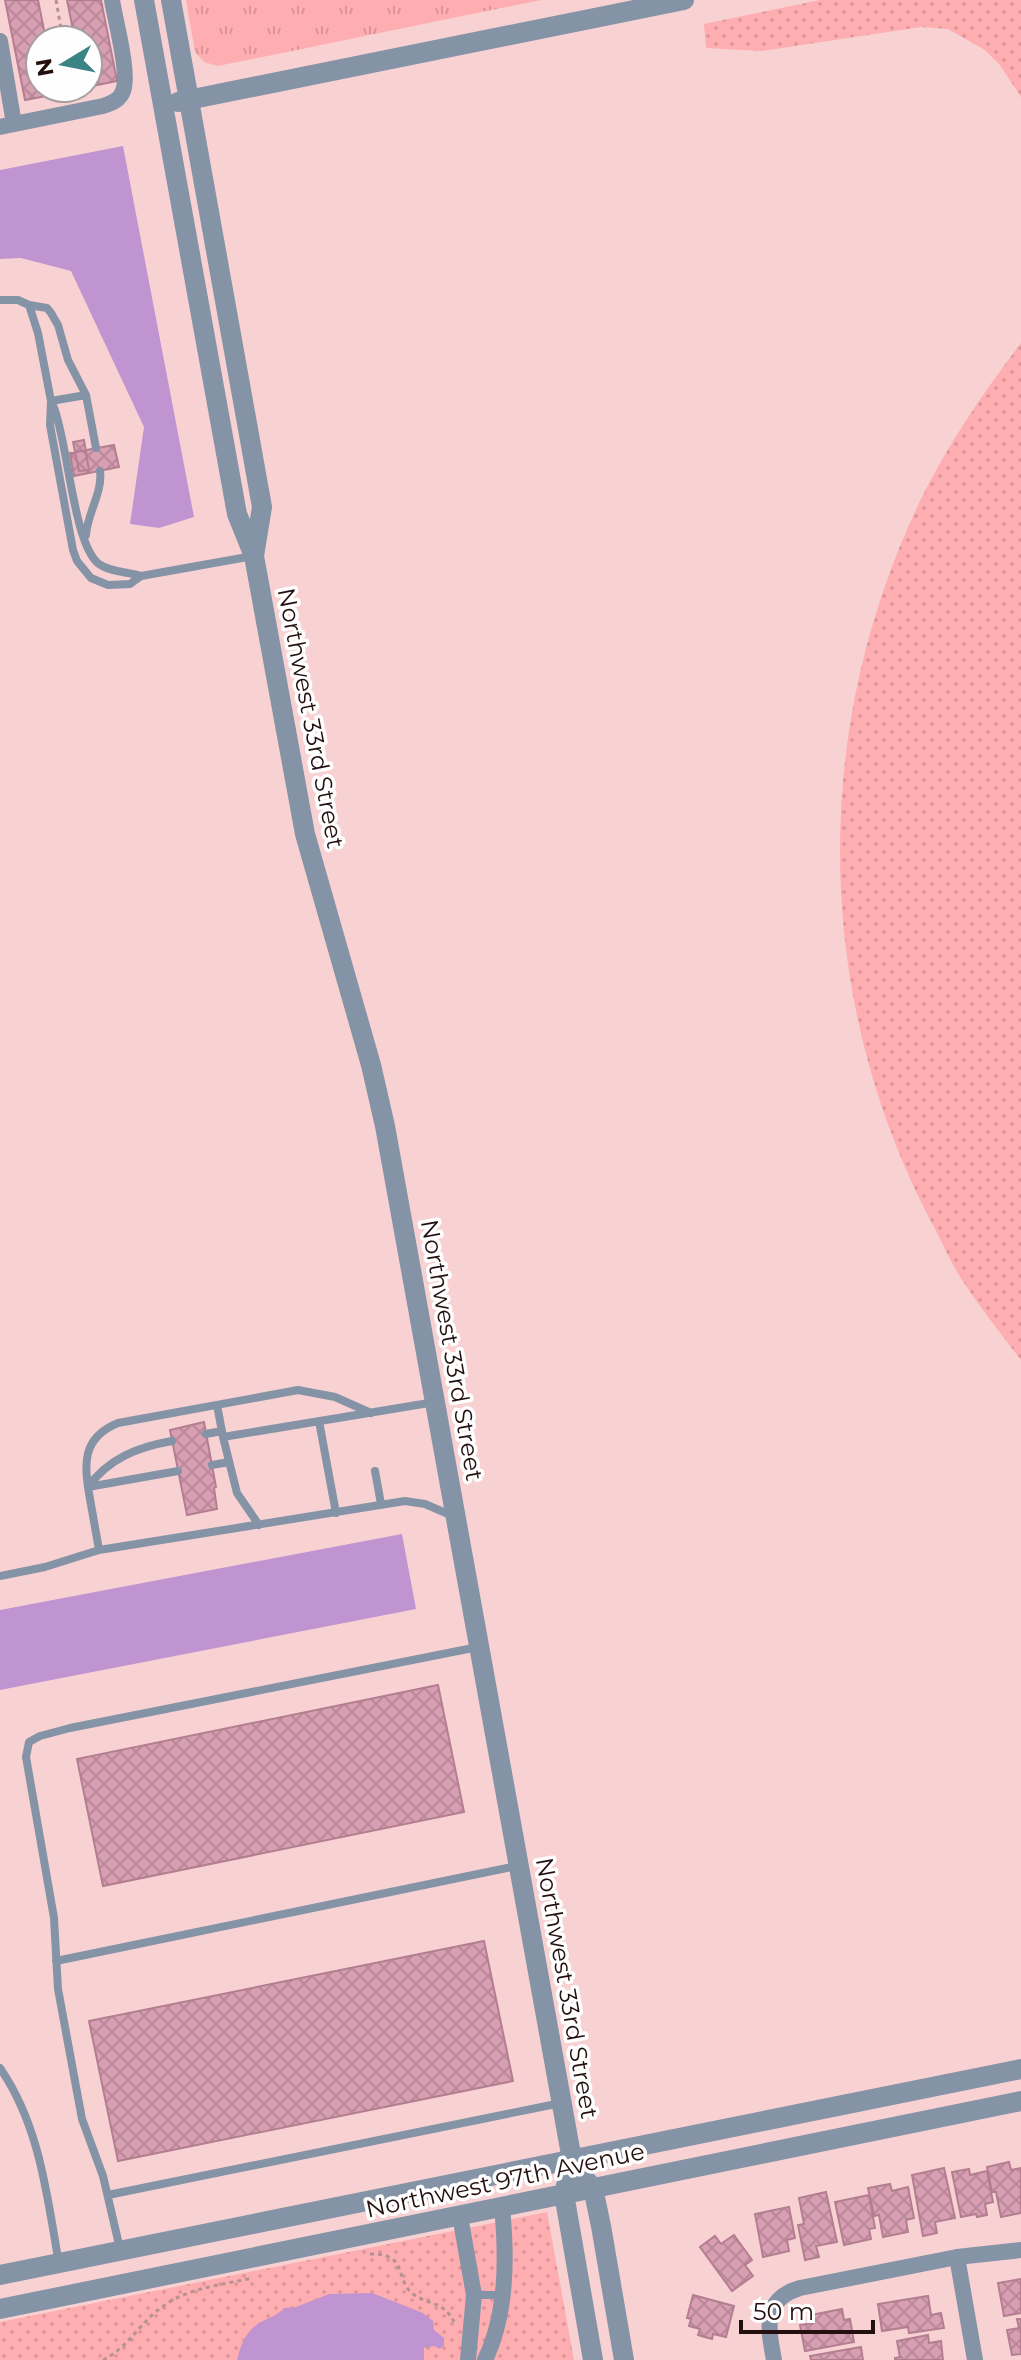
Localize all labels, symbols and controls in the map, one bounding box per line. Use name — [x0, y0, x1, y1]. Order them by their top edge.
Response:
north arrow — [24, 24, 104, 104]
text: N — [30, 56, 60, 78]
street label: Northwest 33rd Street — [272, 585, 351, 851]
street label: Northwest 33rd Street — [415, 1217, 489, 1483]
street label: Northwest 33rd Street — [530, 1855, 604, 2121]
street label: Northwest 97th Avenue — [363, 2136, 647, 2224]
scale bar — [741, 2284, 873, 2334]
text: 50 m — [753, 2297, 814, 2326]

